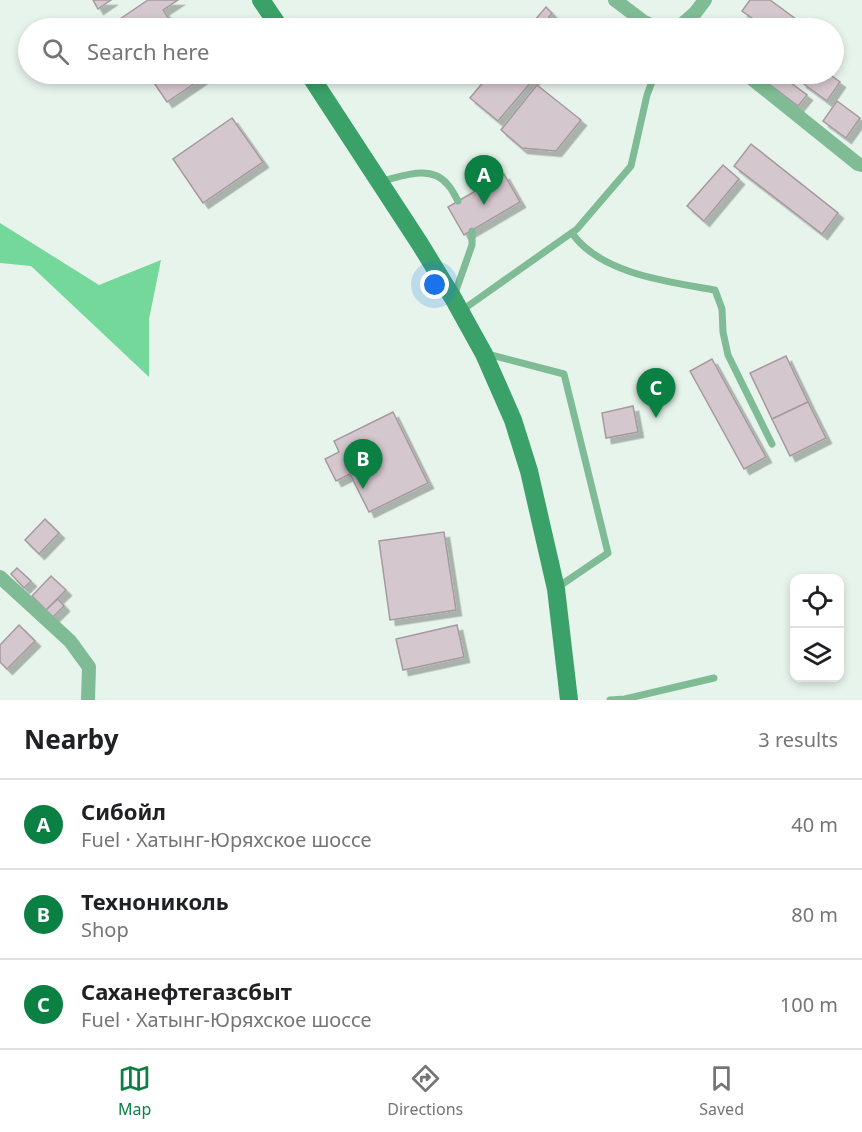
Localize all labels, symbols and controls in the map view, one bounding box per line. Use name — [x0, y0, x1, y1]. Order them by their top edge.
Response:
search box — [18, 18, 844, 84]
icon: search — [39, 35, 72, 68]
text: Search here — [87, 36, 209, 66]
pin: A — [464, 156, 504, 205]
your location — [420, 270, 449, 299]
pin: C — [636, 368, 676, 418]
pin: B — [344, 440, 382, 489]
map controls — [790, 574, 844, 682]
button: locate — [790, 574, 844, 628]
button: layers — [790, 628, 844, 682]
text: Nearby — [24, 721, 119, 757]
text: 3 results — [758, 726, 838, 753]
text: Сибойл — [81, 796, 166, 826]
text: A — [37, 811, 50, 838]
text: 40 m — [791, 811, 838, 838]
text: Fuel · Хатынг-Юряхское шоссе — [81, 826, 372, 853]
text: Технониколь — [81, 886, 229, 916]
text: B — [37, 901, 50, 928]
text: 80 m — [791, 901, 838, 928]
text: Shop — [81, 916, 129, 943]
text: Саханефтегазсбыт — [81, 976, 292, 1006]
text: C — [37, 991, 50, 1018]
text: 100 m — [780, 991, 838, 1018]
text: Fuel · Хатынг-Юряхское шоссе — [81, 1006, 372, 1033]
tab: Map — [118, 1062, 151, 1120]
tab: Directions — [387, 1062, 463, 1120]
tab: Saved — [699, 1062, 744, 1120]

